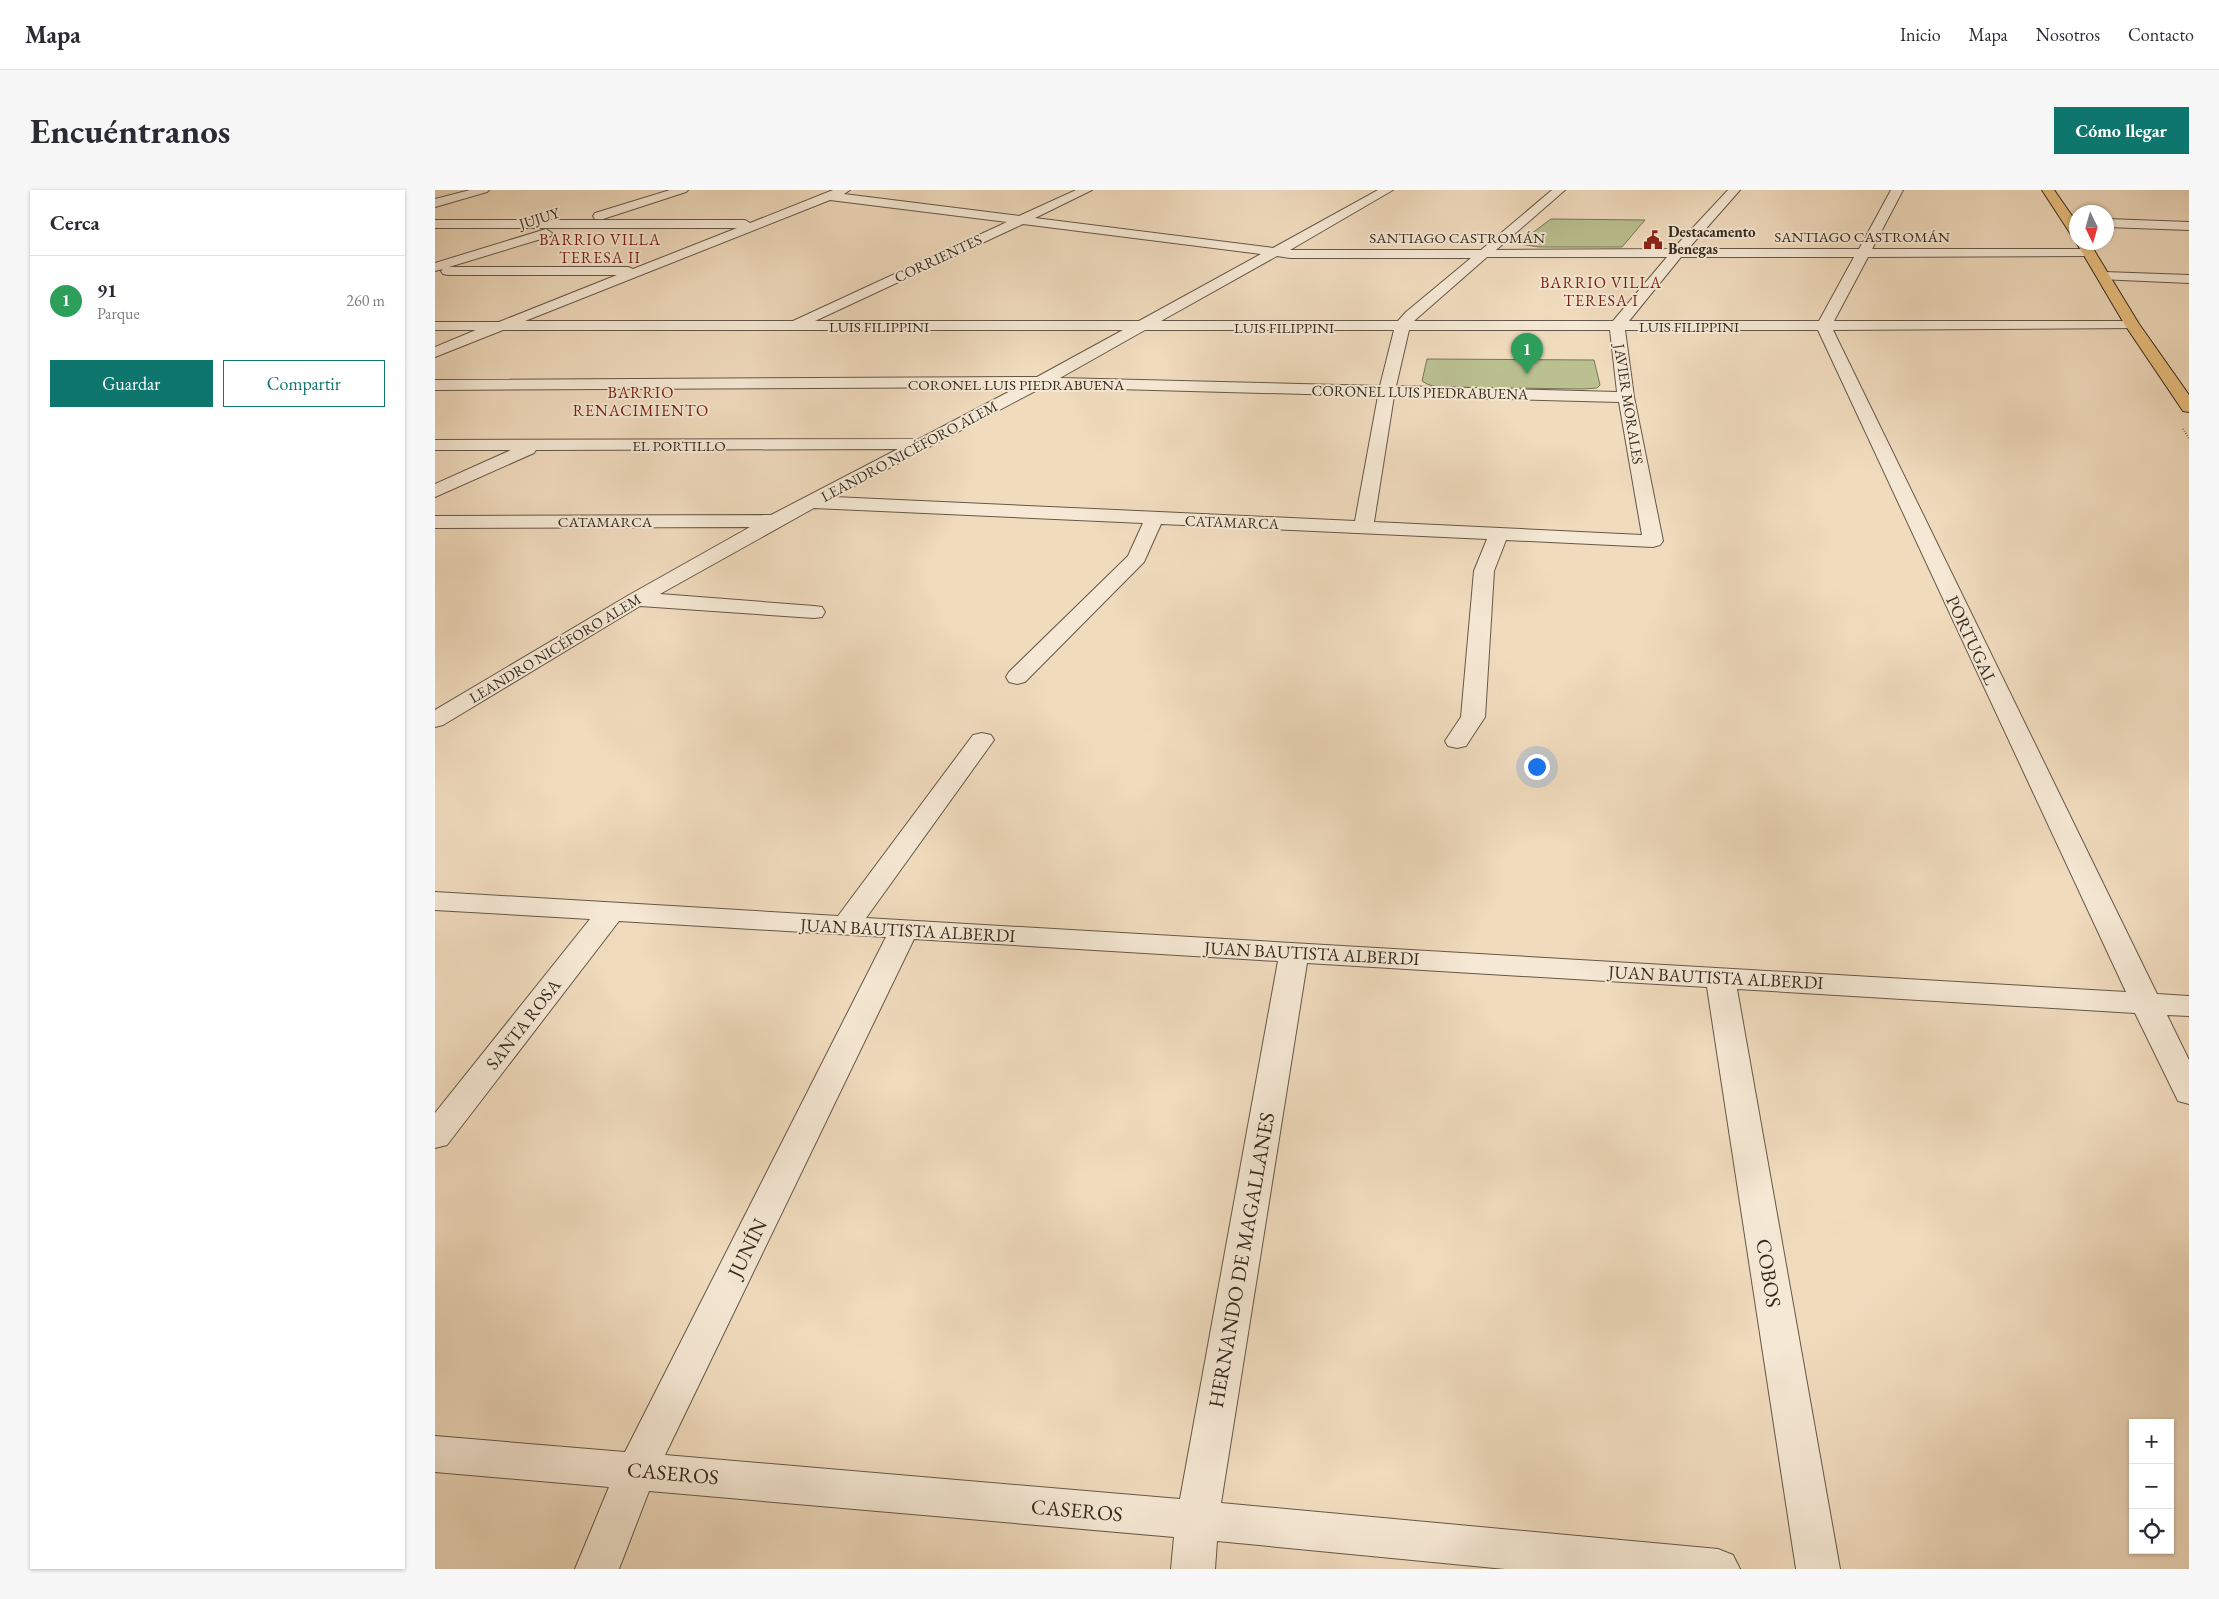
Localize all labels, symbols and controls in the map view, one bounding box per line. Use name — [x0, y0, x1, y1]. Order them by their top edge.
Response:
text: Mapa — [25, 19, 81, 50]
text: Inicio — [1900, 23, 1941, 46]
text: Mapa — [1969, 23, 2008, 46]
text: Nosotros — [2036, 23, 2100, 46]
text: Contacto — [2128, 23, 2194, 46]
button: Cómo llegar — [2054, 107, 2189, 154]
text: Encuéntranos — [30, 108, 230, 153]
street label: JUJUY — [515, 203, 563, 234]
north arrow — [2069, 205, 2114, 250]
text: Cerca — [50, 209, 100, 236]
place label: Destacamento Benegas — [1668, 222, 1756, 258]
street label: SANTIAGO CASTROMÁN — [1774, 227, 1950, 246]
street label: SANTIAGO CASTROMÁN — [1369, 228, 1545, 247]
district label: BARRIO VILLA TERESA II — [539, 229, 661, 268]
street label: CORRIENTES — [891, 229, 985, 287]
public building icon: Destacamento Benegas — [1642, 229, 1664, 251]
district label: BARRIO VILLA TERESA I — [1540, 272, 1662, 311]
text: 91 — [97, 278, 117, 303]
text: 1 — [62, 290, 70, 311]
text: 260 m — [346, 290, 385, 311]
text: Parque — [97, 303, 140, 324]
street label: LUIS FILIPPINI — [829, 317, 929, 336]
street label: LUIS FILIPPINI — [1639, 317, 1739, 336]
street label: LUIS FILIPPINI — [1234, 318, 1334, 337]
pin: 1 — [1511, 333, 1543, 374]
street label: JAVIER MORALES — [1610, 341, 1648, 466]
button: Guardar — [50, 360, 213, 407]
button: Compartir — [223, 360, 385, 407]
street label: CORONEL LUIS PIEDRABUENA — [908, 375, 1125, 394]
street label: CORONEL LUIS PIEDRABUENA — [1312, 381, 1529, 403]
district label: BARRIO RENACIMIENTO — [573, 382, 709, 421]
street label: LEANDRO NICÉFORO ALEM — [817, 396, 1001, 506]
street label: EL PORTILLO — [632, 436, 726, 455]
street label: CATAMARCA — [1185, 511, 1280, 533]
street label: CATAMARCA — [558, 512, 653, 531]
street label: LEANDRO NICÉFORO ALEM — [466, 589, 644, 707]
street label: PORTUGAL — [1941, 592, 2003, 689]
your location — [1524, 754, 1550, 780]
street label: JUAN BAUTISTA ALBERDI — [798, 913, 1016, 947]
street label: JUAN BAUTISTA ALBERDI — [1202, 936, 1420, 970]
street label: JUAN BAUTISTA ALBERDI — [1606, 960, 1824, 994]
street label: SANTA ROSA — [480, 974, 566, 1074]
street label: HERNANDO DE MAGALLANES — [1202, 1110, 1280, 1410]
street label: JUNÍN — [720, 1213, 773, 1284]
street label: COBOS — [1750, 1237, 1788, 1309]
map controls — [2129, 1419, 2174, 1554]
button: + — [2129, 1419, 2174, 1464]
street label: CASEROS — [626, 1456, 720, 1490]
button: − — [2129, 1464, 2174, 1509]
street label: CASEROS — [1030, 1493, 1124, 1527]
button: locate — [2129, 1509, 2174, 1554]

